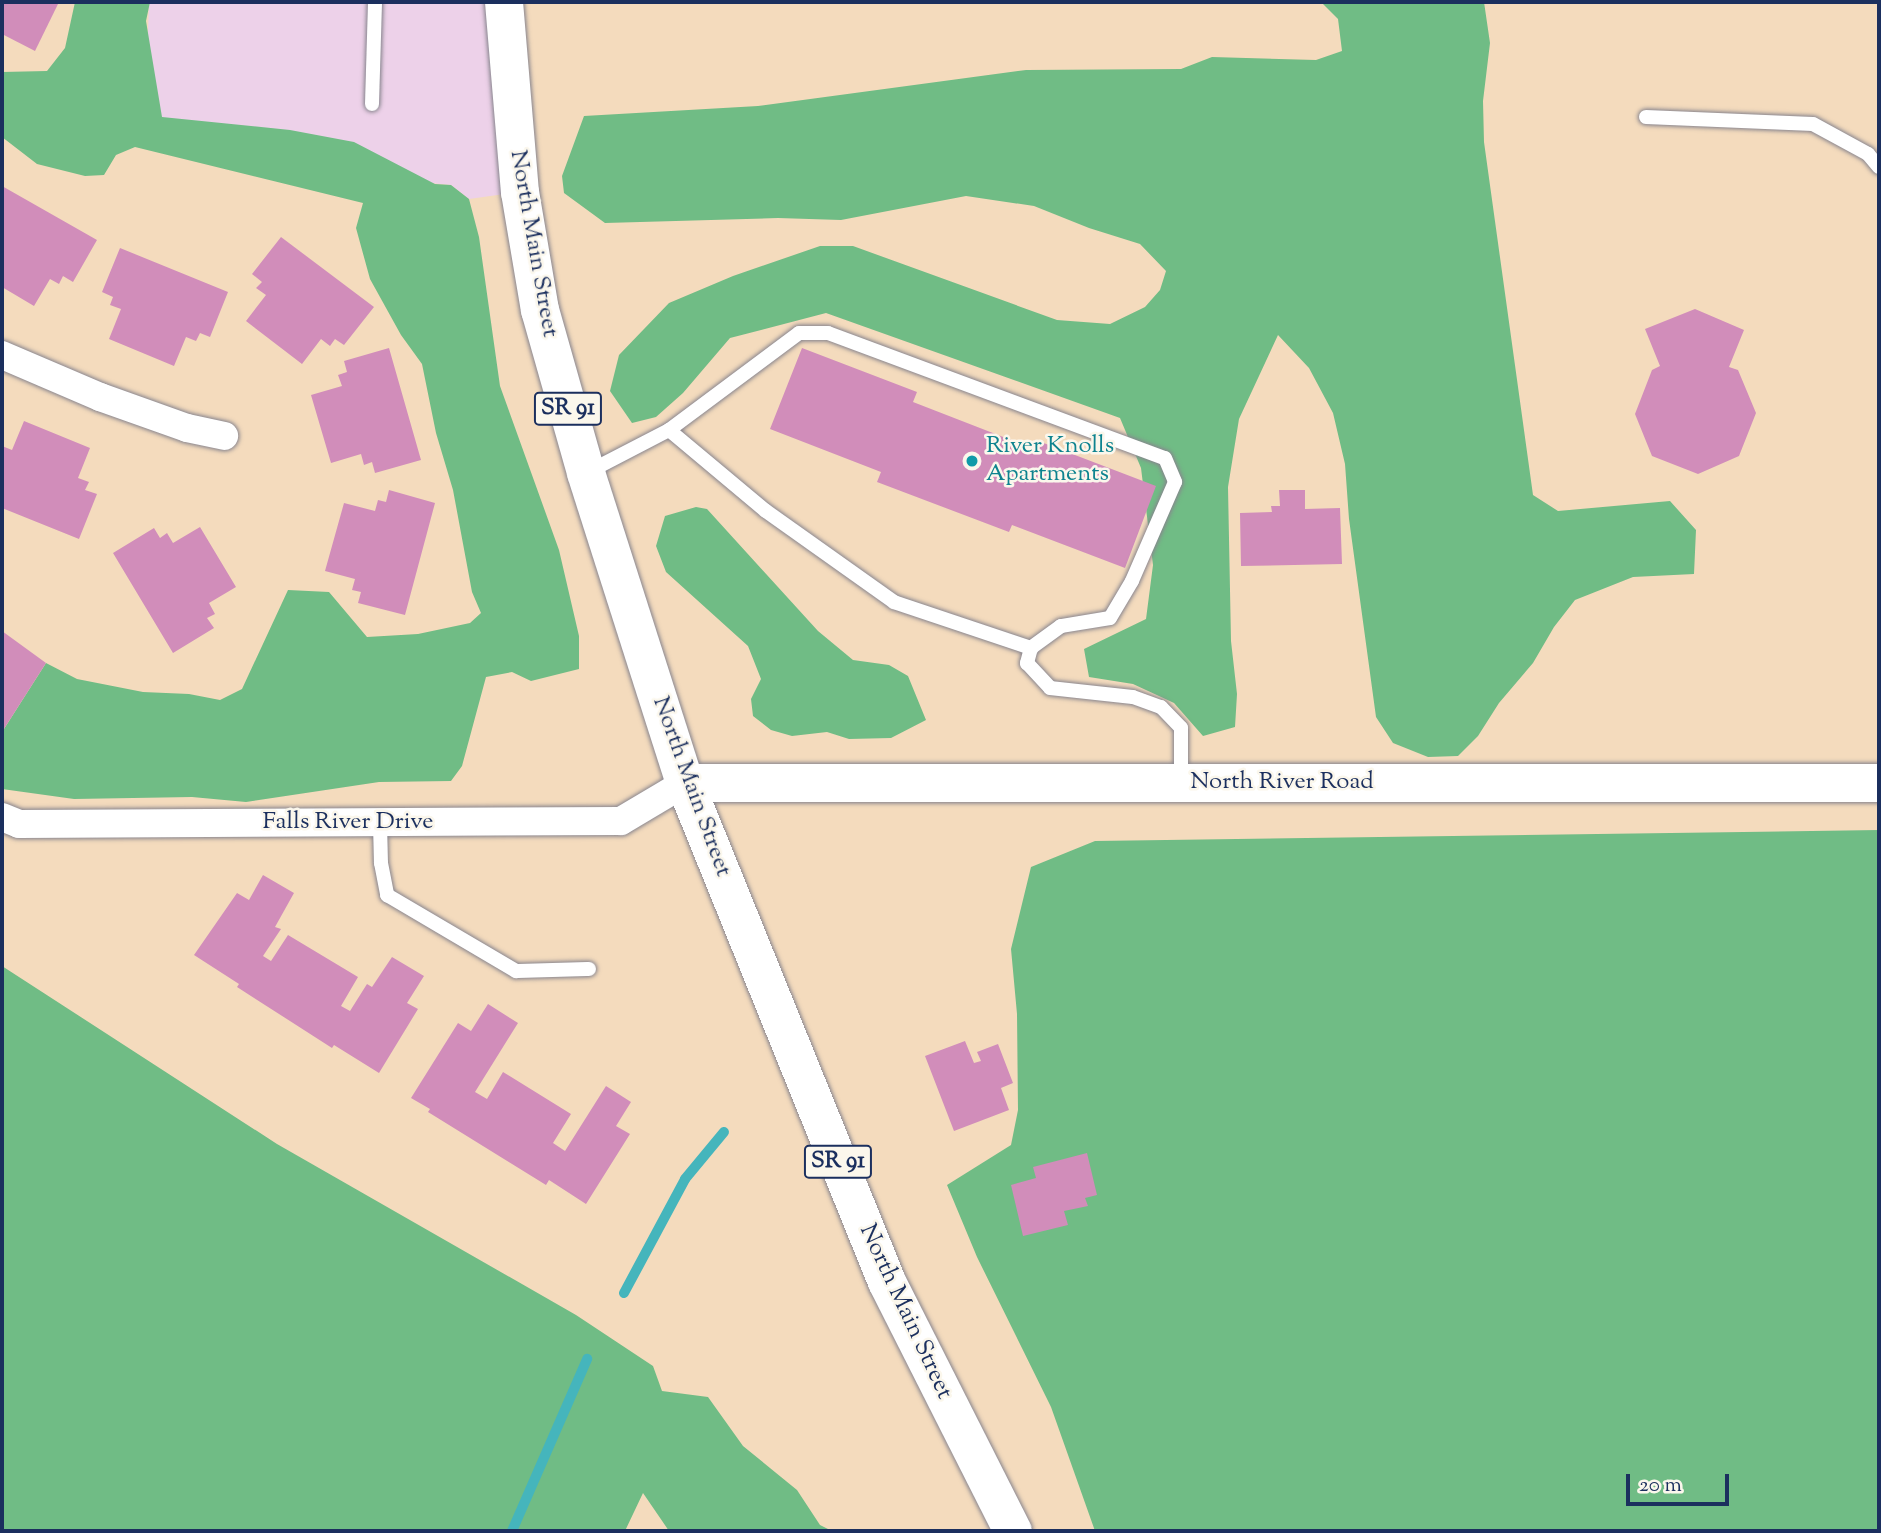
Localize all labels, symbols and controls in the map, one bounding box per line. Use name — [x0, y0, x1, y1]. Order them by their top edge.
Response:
street label: North Main Street — [502, 148, 564, 340]
road number: SR 91 — [533, 390, 603, 428]
place label: River Knolls Apartments — [986, 433, 1114, 489]
marker: River Knolls Apartments — [964, 453, 980, 469]
street label: North Main Street — [645, 693, 737, 881]
street label: North River Road — [1190, 769, 1374, 797]
street label: Falls River Drive — [263, 809, 433, 837]
road number: SR 91 — [803, 1142, 873, 1182]
street label: North Main Street — [852, 1220, 958, 1404]
scale bar — [1629, 1460, 1732, 1504]
text: 20 m — [1639, 1471, 1682, 1501]

